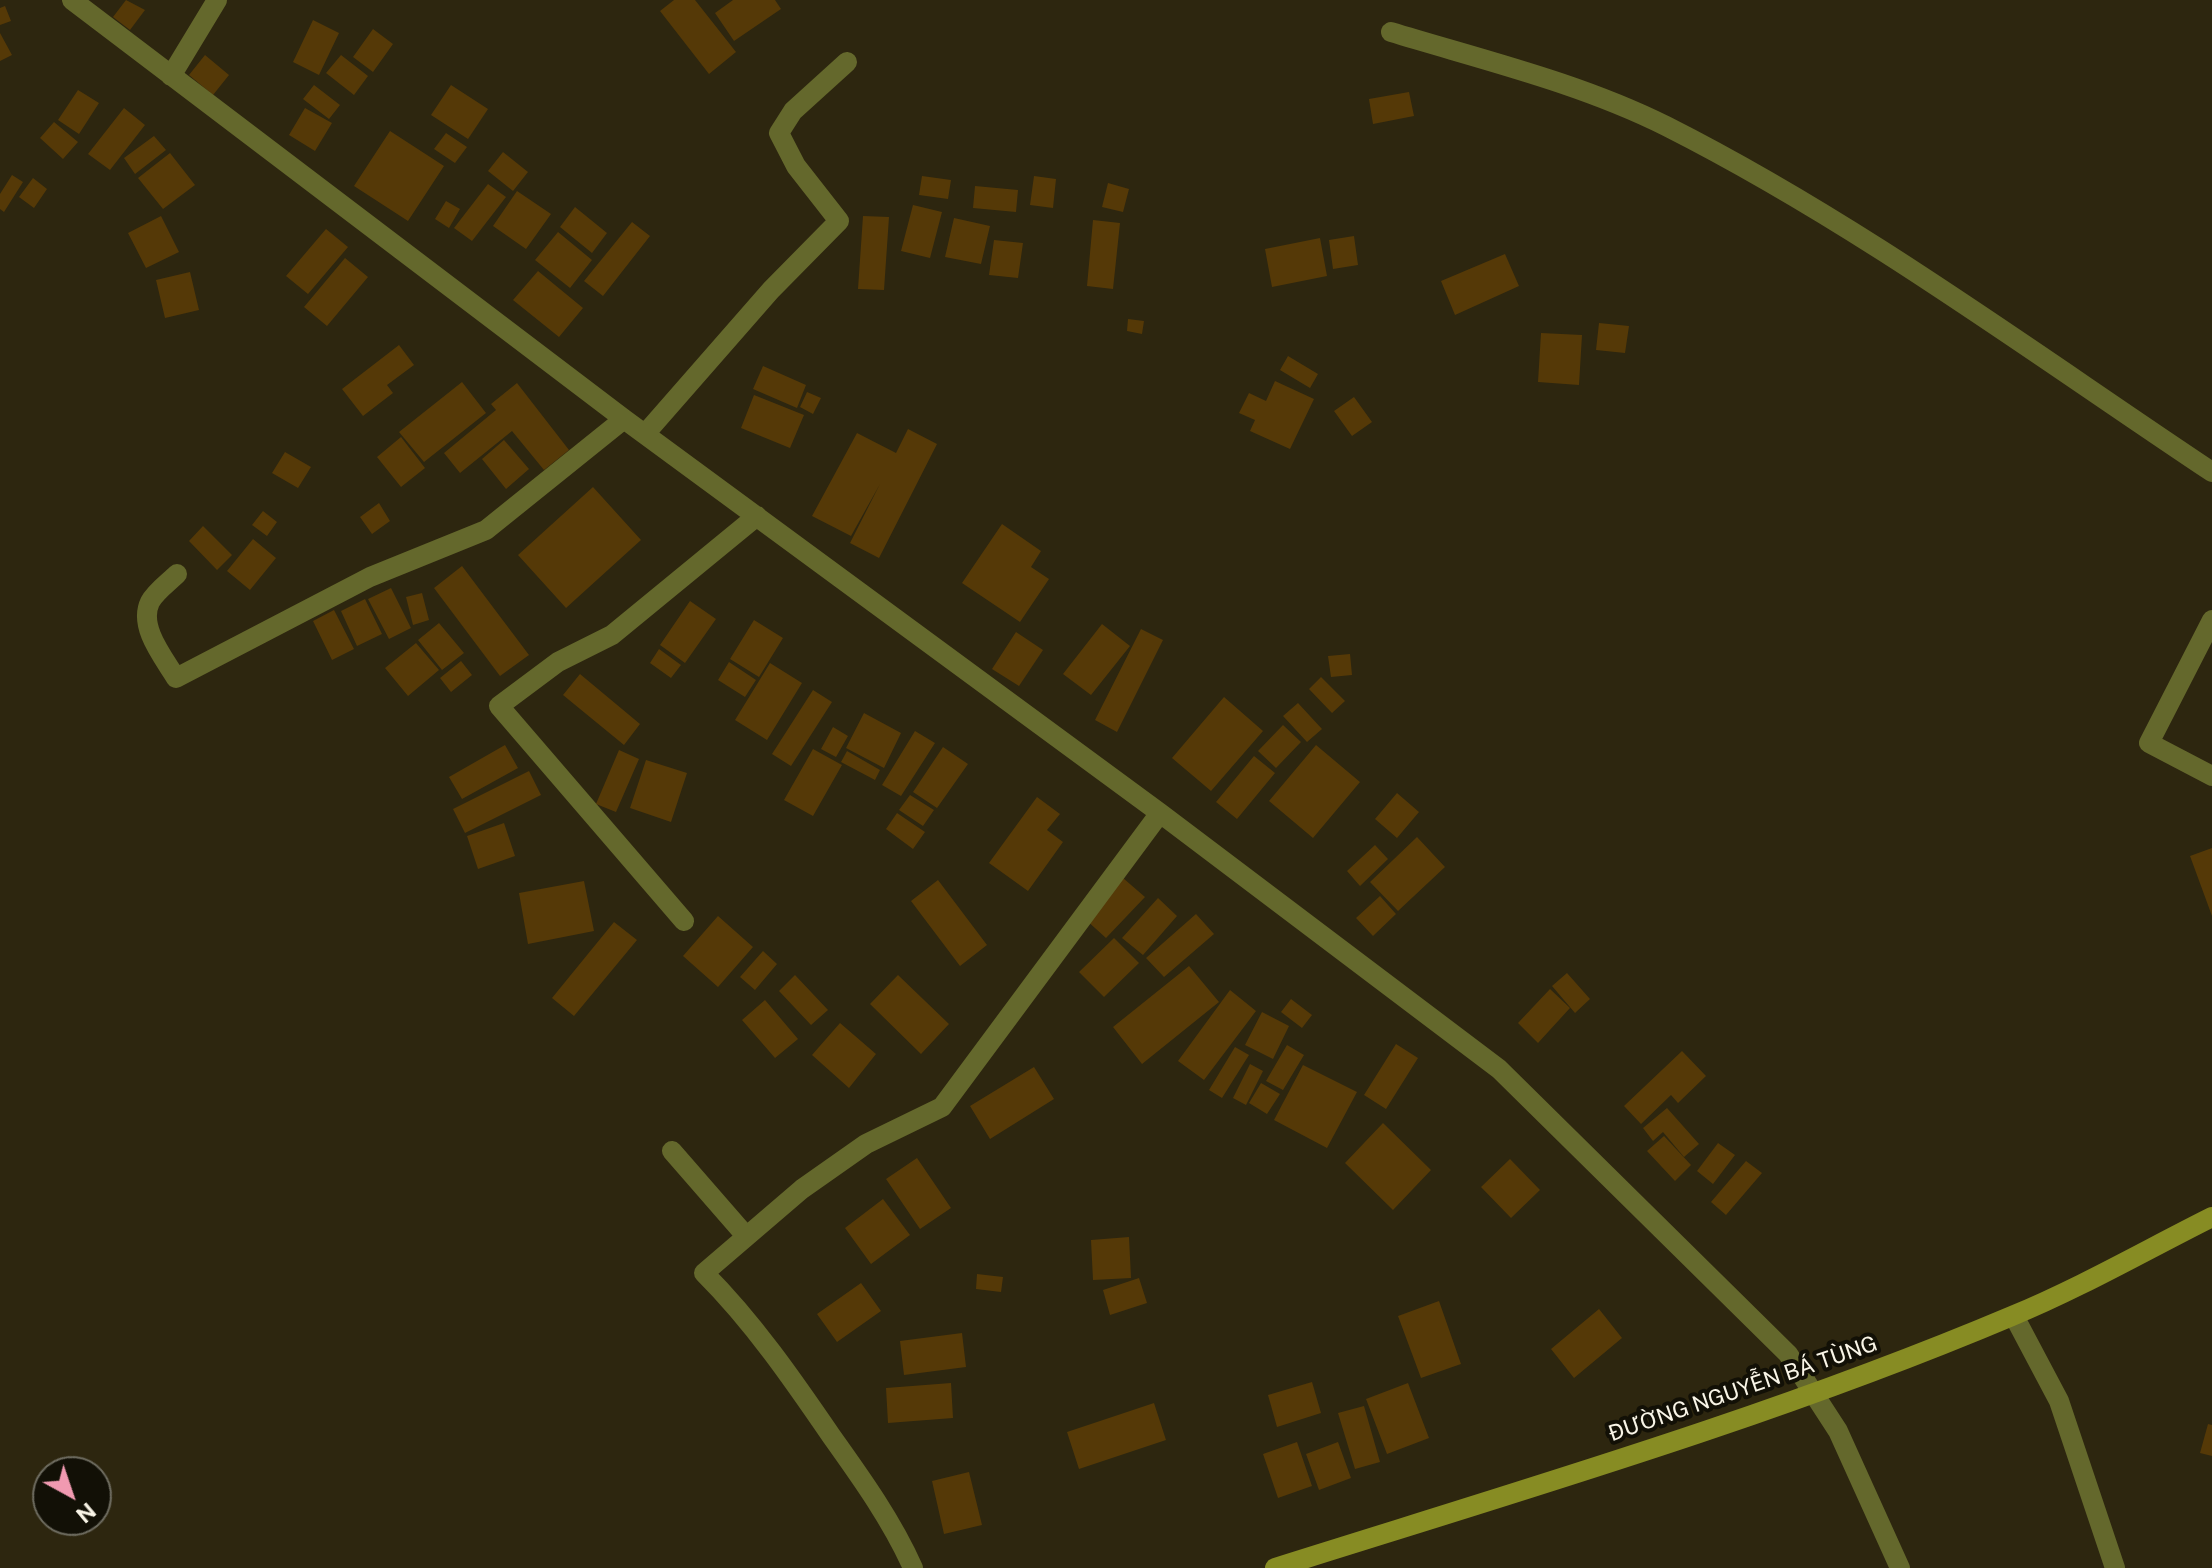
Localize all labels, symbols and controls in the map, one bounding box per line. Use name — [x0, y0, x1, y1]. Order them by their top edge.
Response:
street label: ĐƯỜNG NGUYỄN BÁ TÙNG — [1605, 1330, 1881, 1448]
north arrow — [32, 1456, 112, 1536]
text: N — [71, 1497, 101, 1528]

